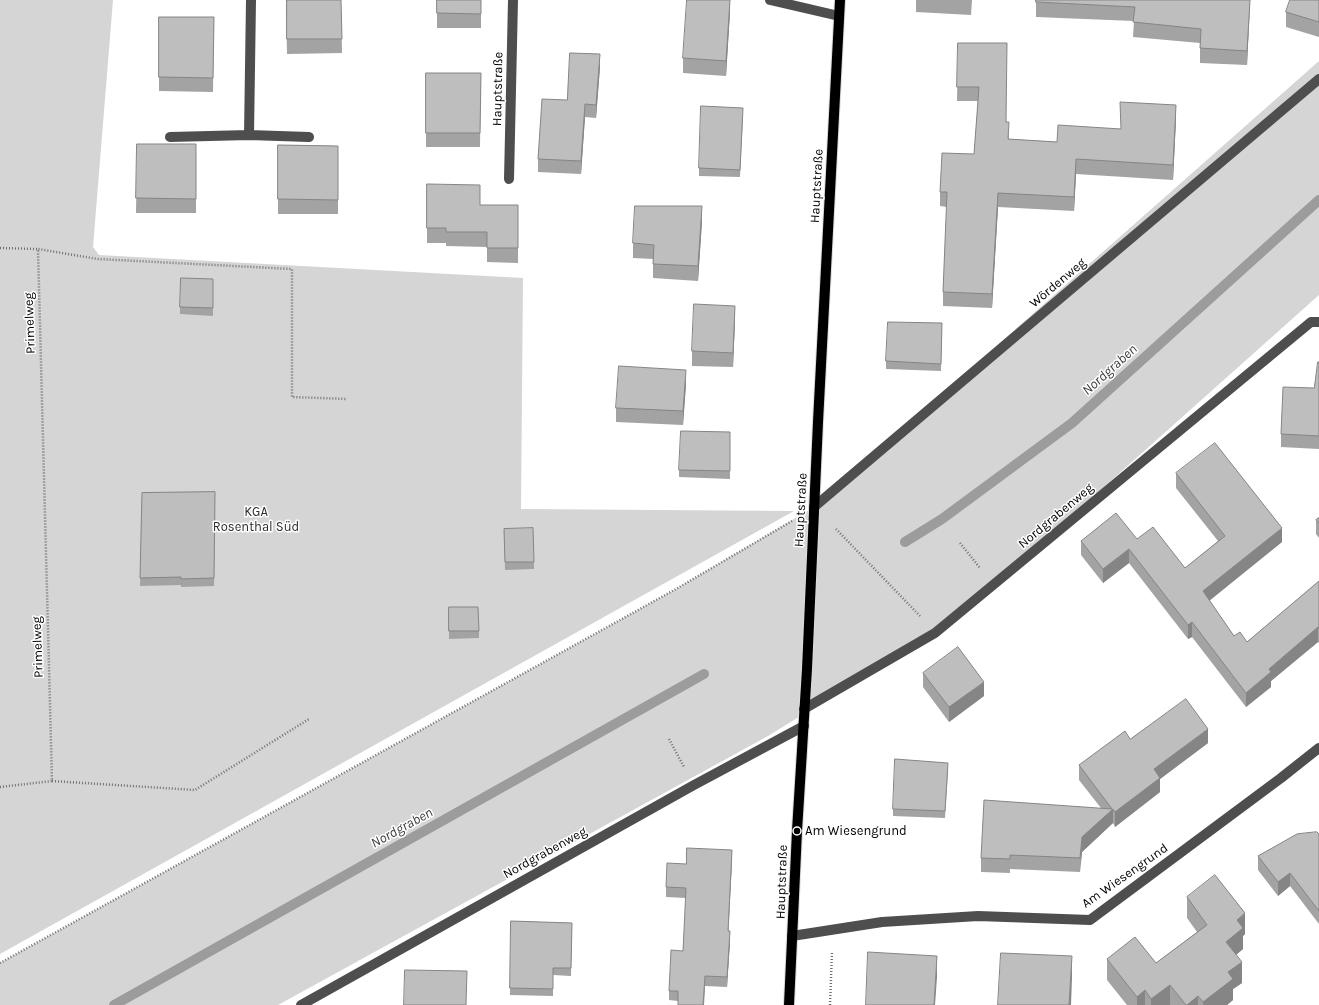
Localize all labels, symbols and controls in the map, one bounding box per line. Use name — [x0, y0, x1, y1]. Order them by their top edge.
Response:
street label: Hauptstraße — [490, 52, 506, 126]
street label: Hauptstraße — [807, 148, 827, 224]
street label: Wördenweg — [1027, 255, 1089, 311]
street label: Primelweg — [21, 292, 39, 354]
water label: Nordgraben — [1079, 341, 1141, 399]
street label: Hauptstraße — [791, 472, 811, 548]
street label: Nordgrabenweg — [1015, 480, 1097, 552]
park label: KGA Rosenthal Süd — [213, 504, 299, 535]
street label: Primelweg — [29, 616, 47, 678]
water label: Nordgraben — [368, 804, 436, 852]
place label: Am Wiesengrund — [805, 823, 907, 839]
street label: Nordgrabenweg — [500, 824, 590, 882]
marker: Am Wiesengrund — [792, 826, 802, 836]
street label: Am Wiesengrund — [1079, 840, 1171, 912]
street label: Hauptstraße — [773, 845, 791, 919]

